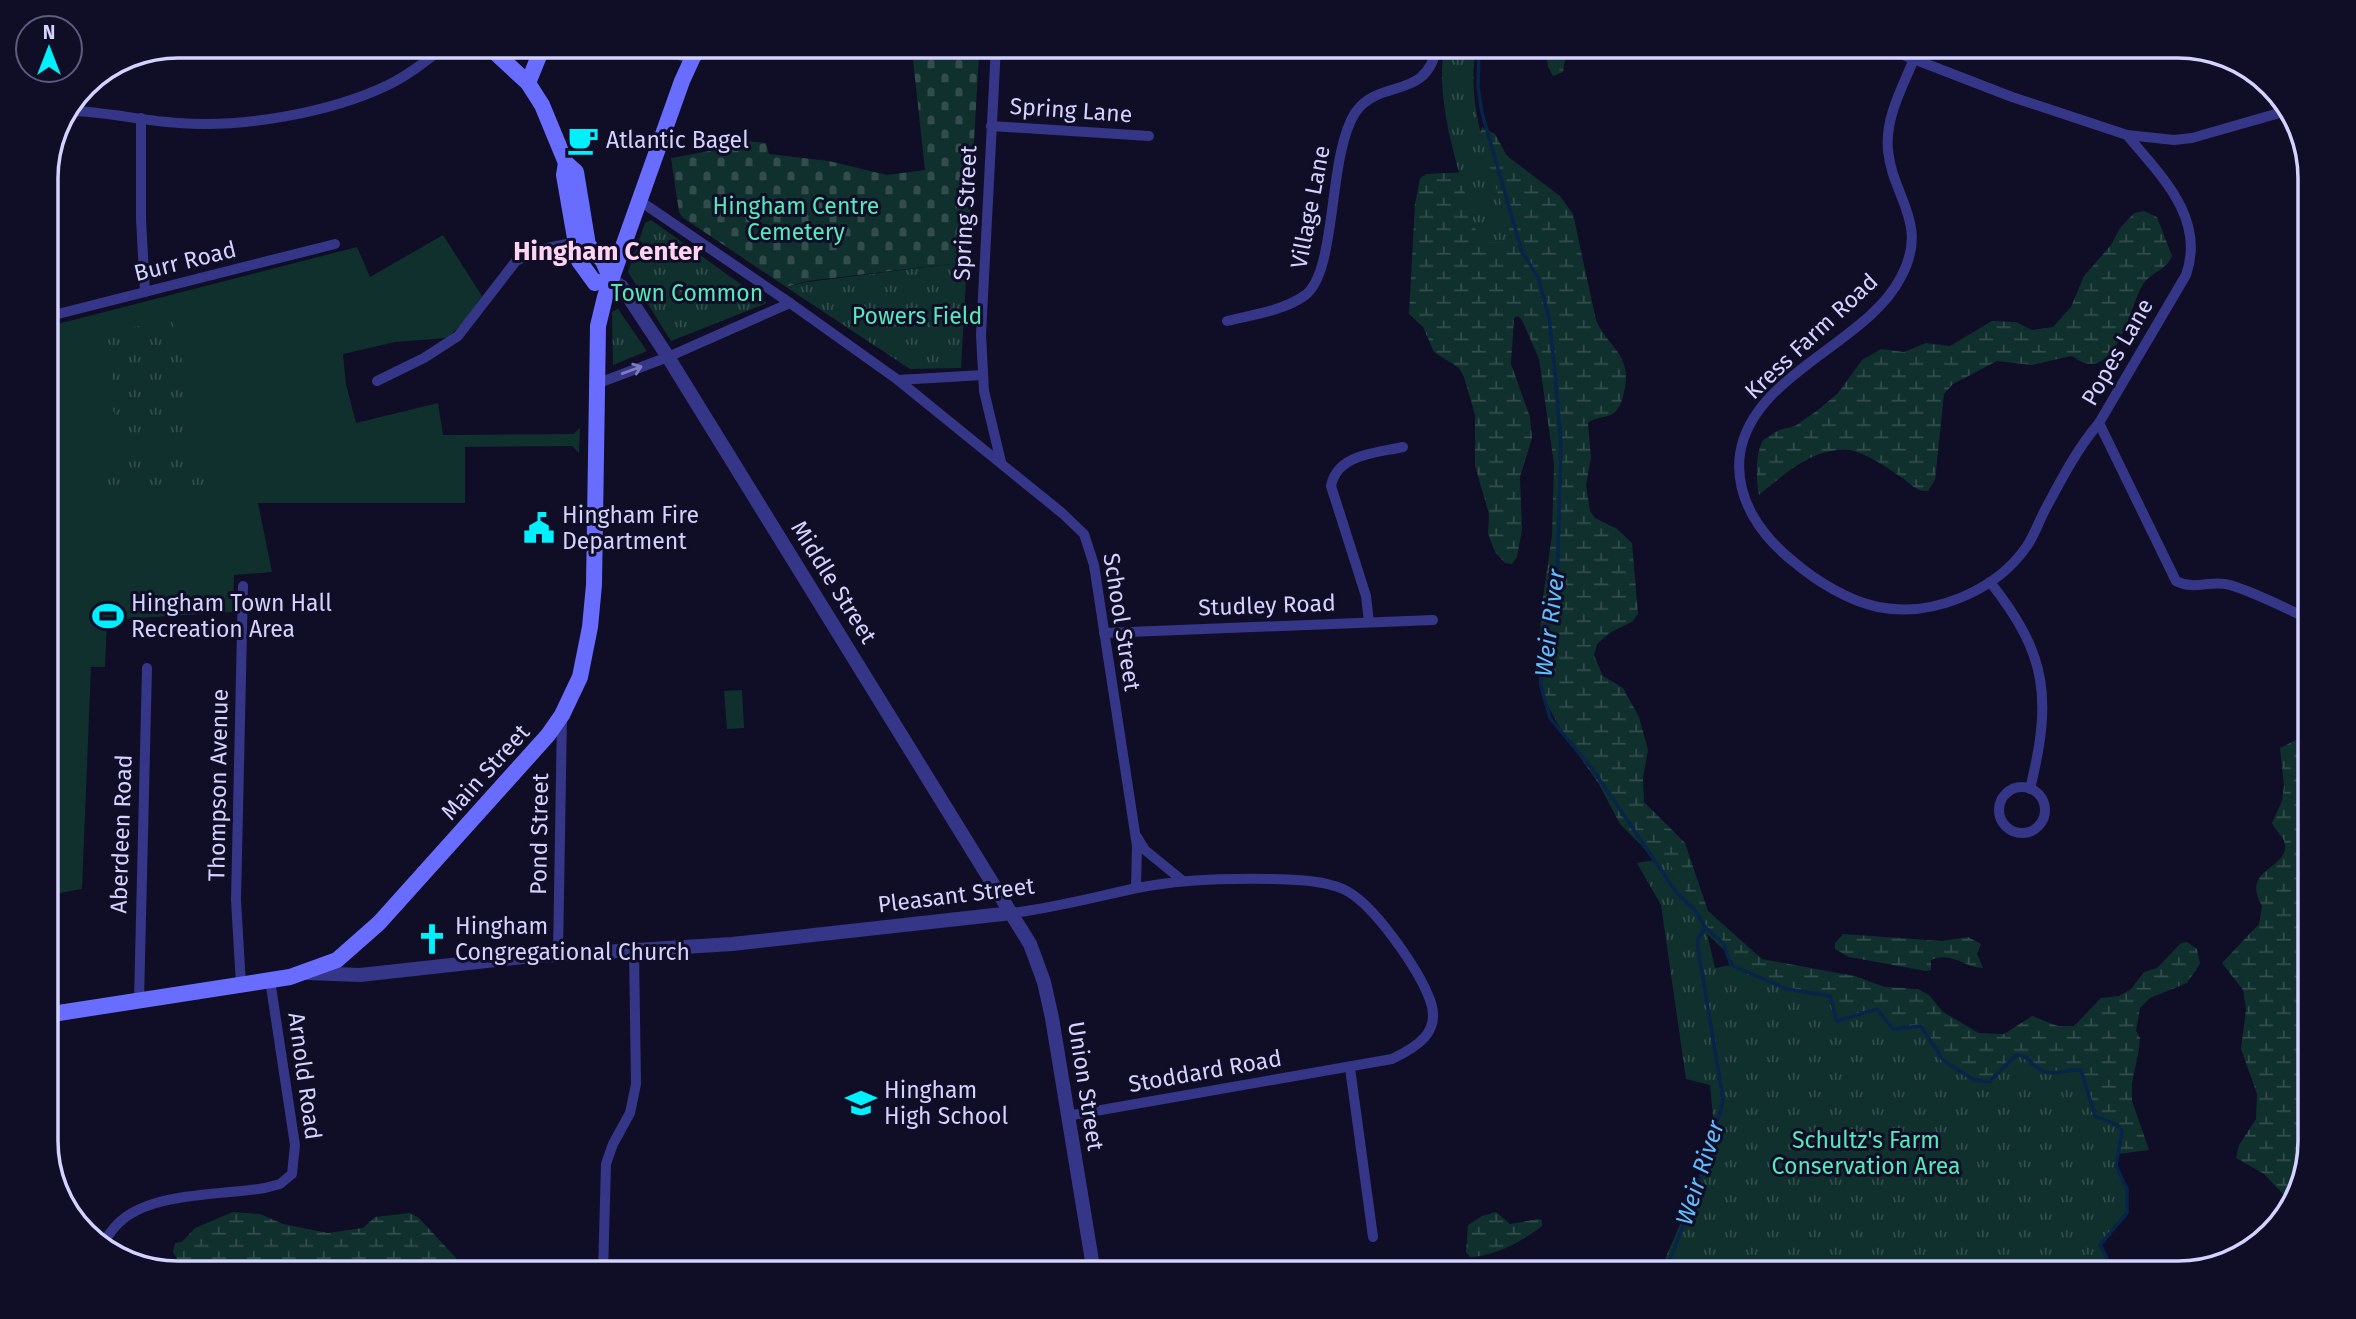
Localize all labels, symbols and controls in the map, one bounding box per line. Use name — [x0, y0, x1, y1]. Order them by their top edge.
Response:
north arrow — [14, 14, 84, 84]
text: N — [43, 21, 55, 44]
street label: Spring Lane — [1009, 92, 1133, 128]
cafe icon: Atlantic Bagel — [566, 123, 600, 157]
place label: Atlantic Bagel — [606, 126, 749, 154]
street label: Village Lane — [1284, 143, 1336, 271]
street label: Spring Street — [947, 144, 983, 281]
park label: Hingham Centre Cemetery — [713, 192, 879, 246]
street label: Burr Road — [131, 235, 239, 287]
district label: Hingham Center — [513, 236, 703, 267]
street label: Kress Farm Road — [1739, 267, 1883, 405]
park label: Town Common — [611, 279, 763, 307]
street label: Popes Lane — [2075, 294, 2159, 410]
park label: Powers Field — [852, 302, 982, 330]
one-way arrow — [621, 363, 643, 375]
place label: Hingham Fire Department — [562, 501, 699, 555]
public building icon: Hingham Fire Department — [522, 511, 556, 545]
street label: Middle Street — [785, 515, 883, 649]
street label: School Street — [1097, 551, 1147, 694]
water label: Weir River — [1530, 567, 1571, 678]
place label: Hingham Town Hall Recreation Area — [131, 589, 332, 643]
street label: Studley Road — [1198, 589, 1336, 621]
sports icon: Hingham Town Hall Recreation Area — [91, 599, 125, 633]
street label: Thompson Avenue — [202, 689, 234, 881]
street label: Main Street — [435, 718, 536, 826]
street label: Aberdeen Road — [104, 754, 138, 914]
street label: Pond Street — [524, 772, 554, 895]
street label: Pleasant Street — [876, 871, 1037, 919]
place label: Hingham Congregational Church — [455, 912, 690, 966]
church icon: Hingham Congregational Church — [415, 922, 449, 956]
street label: Arnold Road — [282, 1010, 328, 1142]
street label: Union Street — [1062, 1019, 1110, 1153]
street label: Stoddard Road — [1126, 1044, 1284, 1098]
place label: Hingham High School — [884, 1076, 1009, 1130]
school or university icon: Hingham High School — [844, 1086, 878, 1120]
water label: Weir River — [1670, 1116, 1730, 1229]
park label: Schultz's Farm Conservation Area — [1772, 1126, 1960, 1180]

